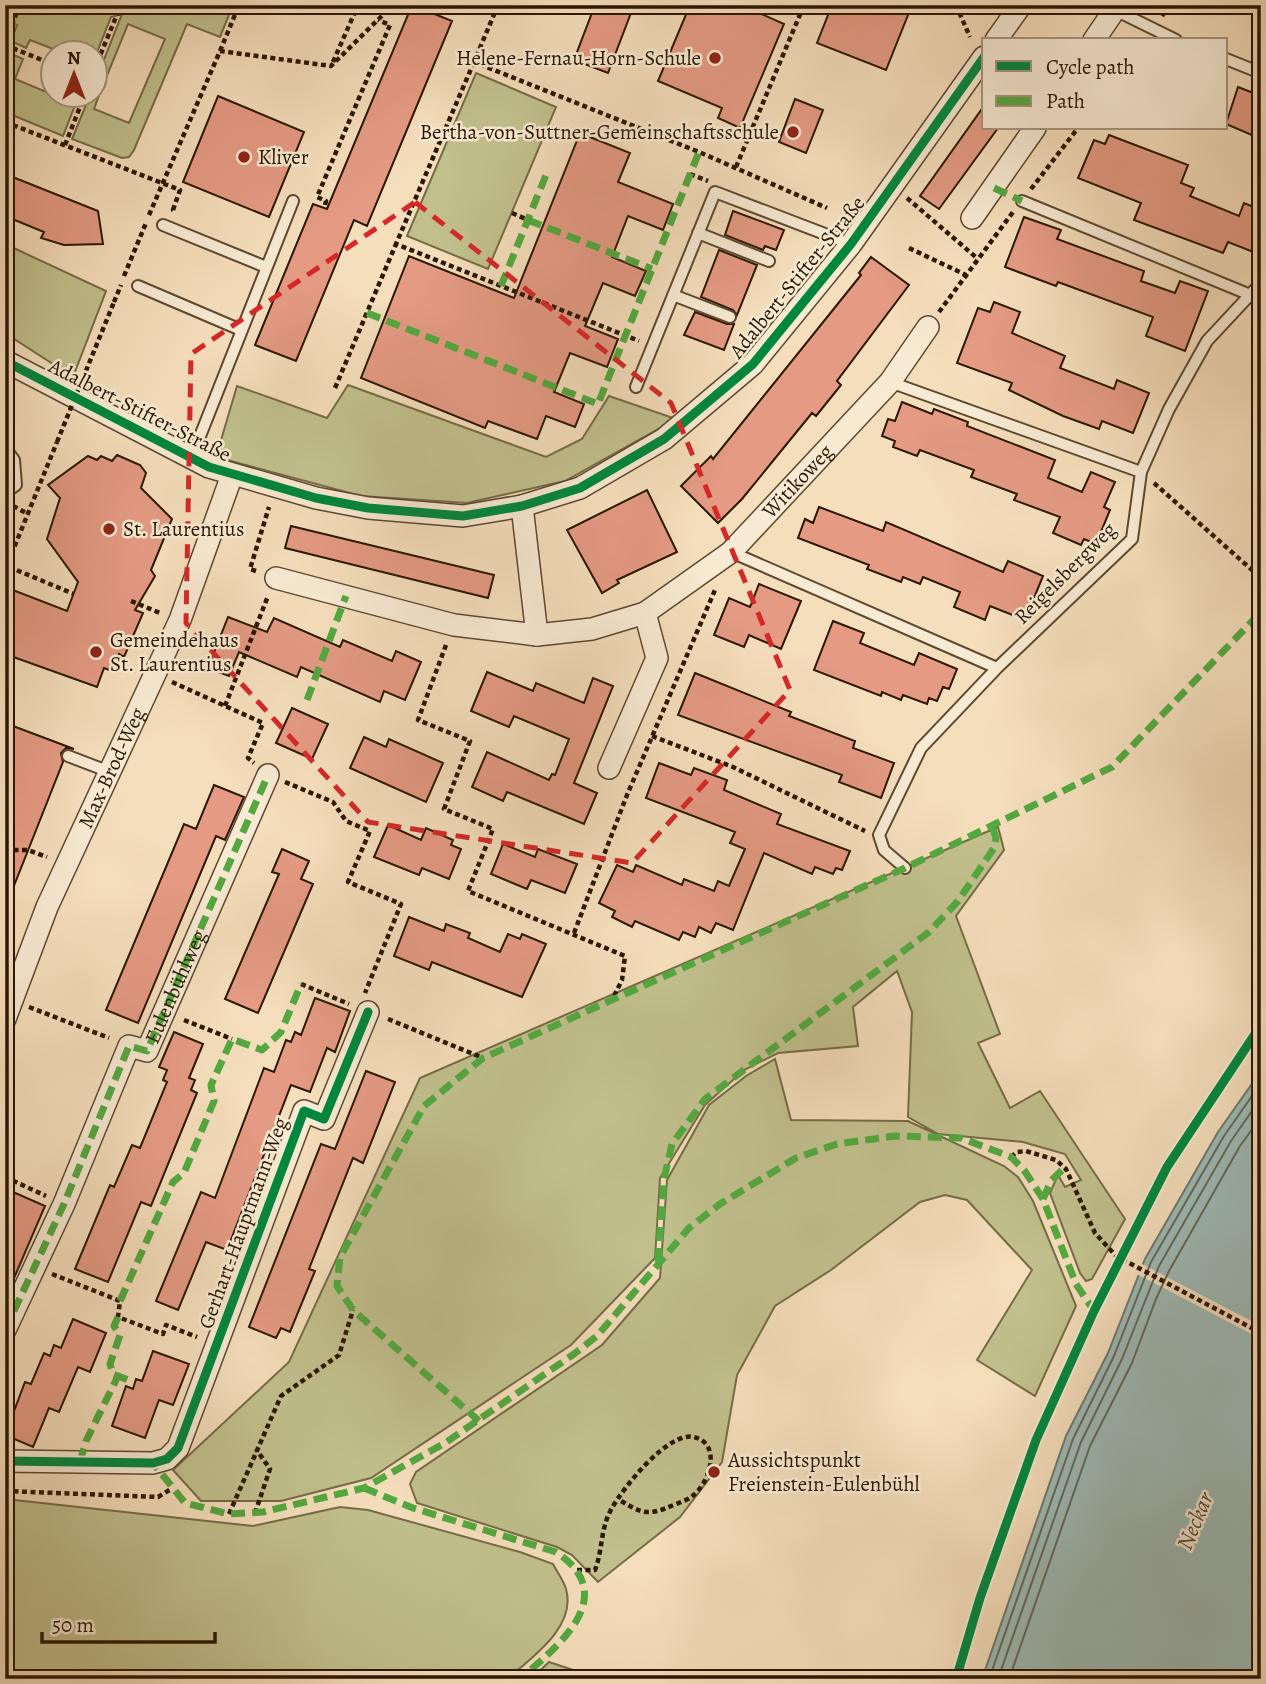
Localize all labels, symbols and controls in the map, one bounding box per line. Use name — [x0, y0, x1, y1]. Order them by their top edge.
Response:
north arrow — [38, 38, 108, 108]
legend — [982, 38, 1228, 130]
place label: Helene-Fernau-Horn-Schule — [456, 44, 701, 72]
text: N — [67, 45, 81, 71]
marker: Helene-Fernau-Horn-Schule — [707, 50, 723, 66]
text: Cycle path — [1046, 53, 1135, 81]
text: Path — [1046, 87, 1085, 115]
place label: Bertha-von-Suttner-Gemeinschaftsschule — [420, 118, 779, 146]
marker: Bertha-von-Suttner-Gemeinschaftsschule — [785, 124, 801, 140]
place label: Kliver — [258, 143, 309, 171]
marker: Kliver — [236, 149, 252, 165]
street label: Adalbert-Stifter-Straße — [722, 190, 871, 365]
street label: Adalbert-Stifter-Straße — [43, 351, 236, 468]
street label: Witikoweg — [755, 438, 839, 525]
place label: St. Laurentius — [123, 515, 244, 543]
street label: Reigelsbergweg — [1008, 515, 1123, 630]
marker: St. Laurentius — [101, 521, 117, 537]
place label: Gemeindehaus St. Laurentius — [110, 626, 239, 678]
marker: Gemeindehaus St. Laurentius — [88, 644, 104, 660]
street label: Max-Brod-Weg — [71, 703, 152, 833]
street label: Eulenbühlweg — [138, 925, 213, 1048]
street label: Gerhart-Hauptmann-Weg — [192, 1113, 294, 1333]
place label: Aussichtspunkt Freienstein-Eulenbühl — [727, 1446, 920, 1498]
marker: Aussichtspunkt Freienstein-Eulenbühl — [706, 1464, 722, 1480]
water label: Neckar — [1169, 1486, 1221, 1555]
scale bar — [42, 1600, 215, 1644]
text: 50 m — [52, 1611, 94, 1639]

